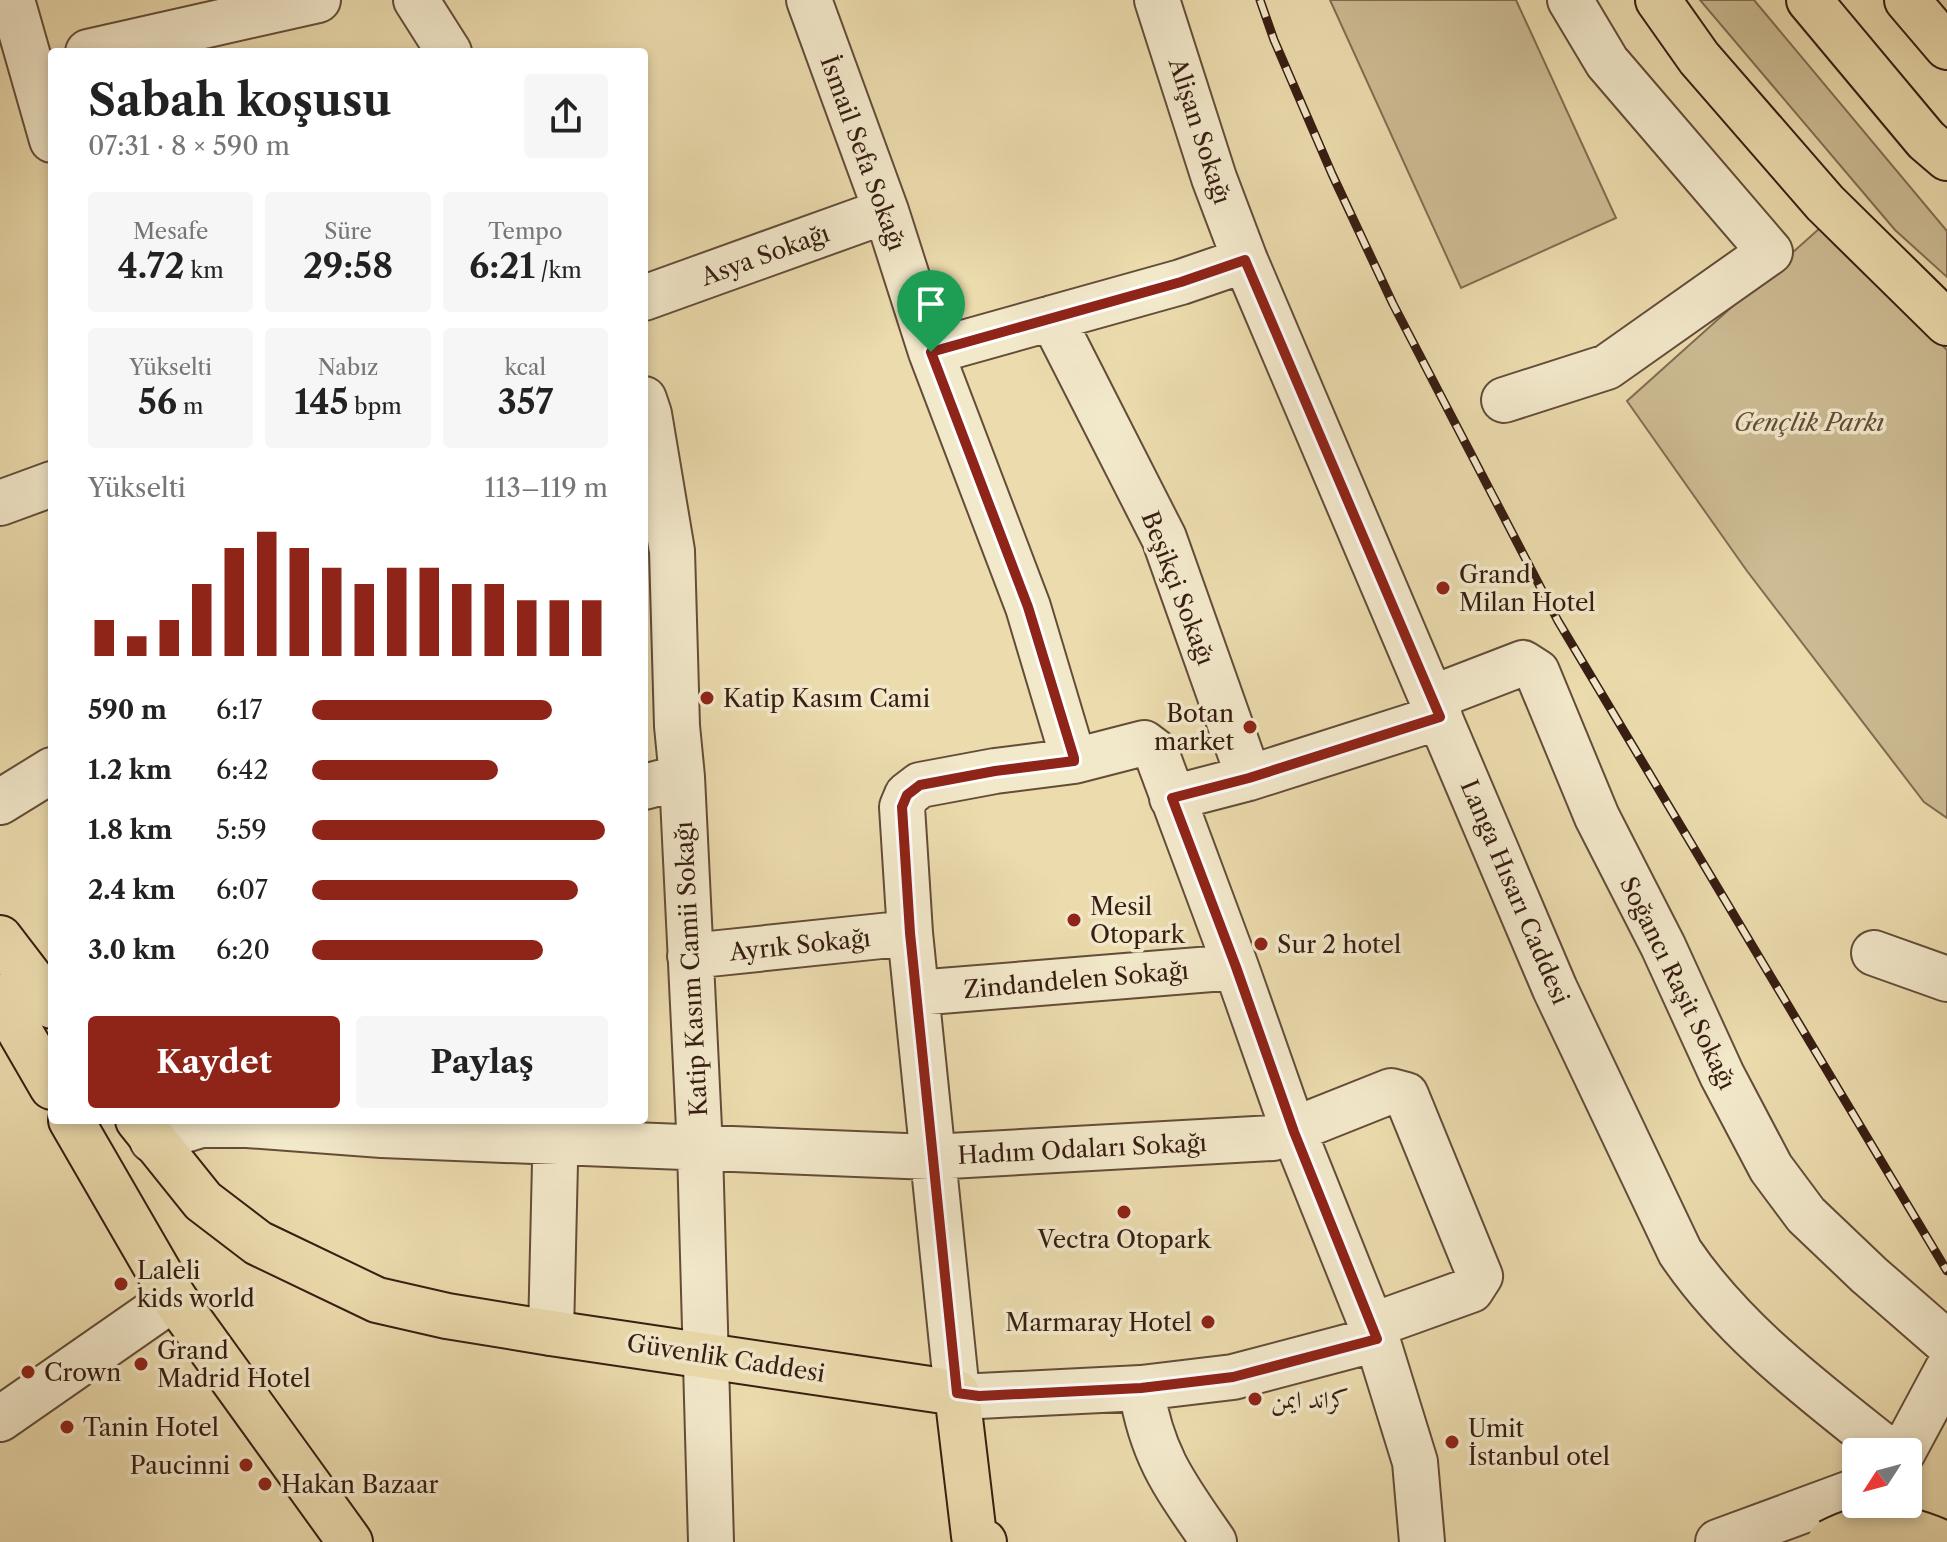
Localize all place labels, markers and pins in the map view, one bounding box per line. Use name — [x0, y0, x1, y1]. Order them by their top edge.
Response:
pin — [897, 270, 965, 352]
place label: Grand Milan Hotel — [1459, 560, 1596, 617]
marker: Grand Milan Hotel — [1434, 579, 1452, 597]
place label: Katip Kasım Cami — [723, 684, 930, 713]
marker: Katip Kasım Cami — [698, 689, 716, 707]
place label: Botan market — [1154, 699, 1235, 756]
marker: Botan market — [1241, 718, 1259, 736]
place label: Mesil Otopark — [1090, 892, 1186, 949]
marker: Mesil Otopark — [1065, 911, 1083, 929]
place label: Sur 2 hotel — [1277, 930, 1401, 959]
marker: Sur 2 hotel — [1252, 935, 1270, 953]
marker: Vectra Otopark — [1115, 1203, 1133, 1221]
place label: Vectra Otopark — [1036, 1225, 1212, 1254]
place label: Laleli kids world — [137, 1256, 255, 1313]
marker: Laleli kids world — [112, 1275, 130, 1293]
place label: Marmaray Hotel — [1005, 1308, 1192, 1337]
marker: Marmaray Hotel — [1199, 1313, 1217, 1331]
place label: Grand Madrid Hotel — [157, 1336, 311, 1393]
marker: Grand Madrid Hotel — [132, 1355, 150, 1373]
place label: Crown — [44, 1358, 121, 1387]
marker: Crown — [19, 1363, 37, 1381]
place label: كراند ايمن — [1271, 1385, 1349, 1416]
marker: كراند ايمن — [1246, 1390, 1264, 1408]
place label: Tanin Hotel — [83, 1413, 219, 1442]
place label: Umit İstanbul otel — [1468, 1414, 1610, 1471]
marker: Tanin Hotel — [58, 1418, 76, 1436]
marker: Umit İstanbul otel — [1443, 1433, 1461, 1451]
place label: Paucinni — [130, 1451, 230, 1480]
marker: Paucinni — [237, 1456, 255, 1474]
place label: Hakan Bazaar — [281, 1470, 439, 1499]
marker: Hakan Bazaar — [256, 1475, 274, 1493]

